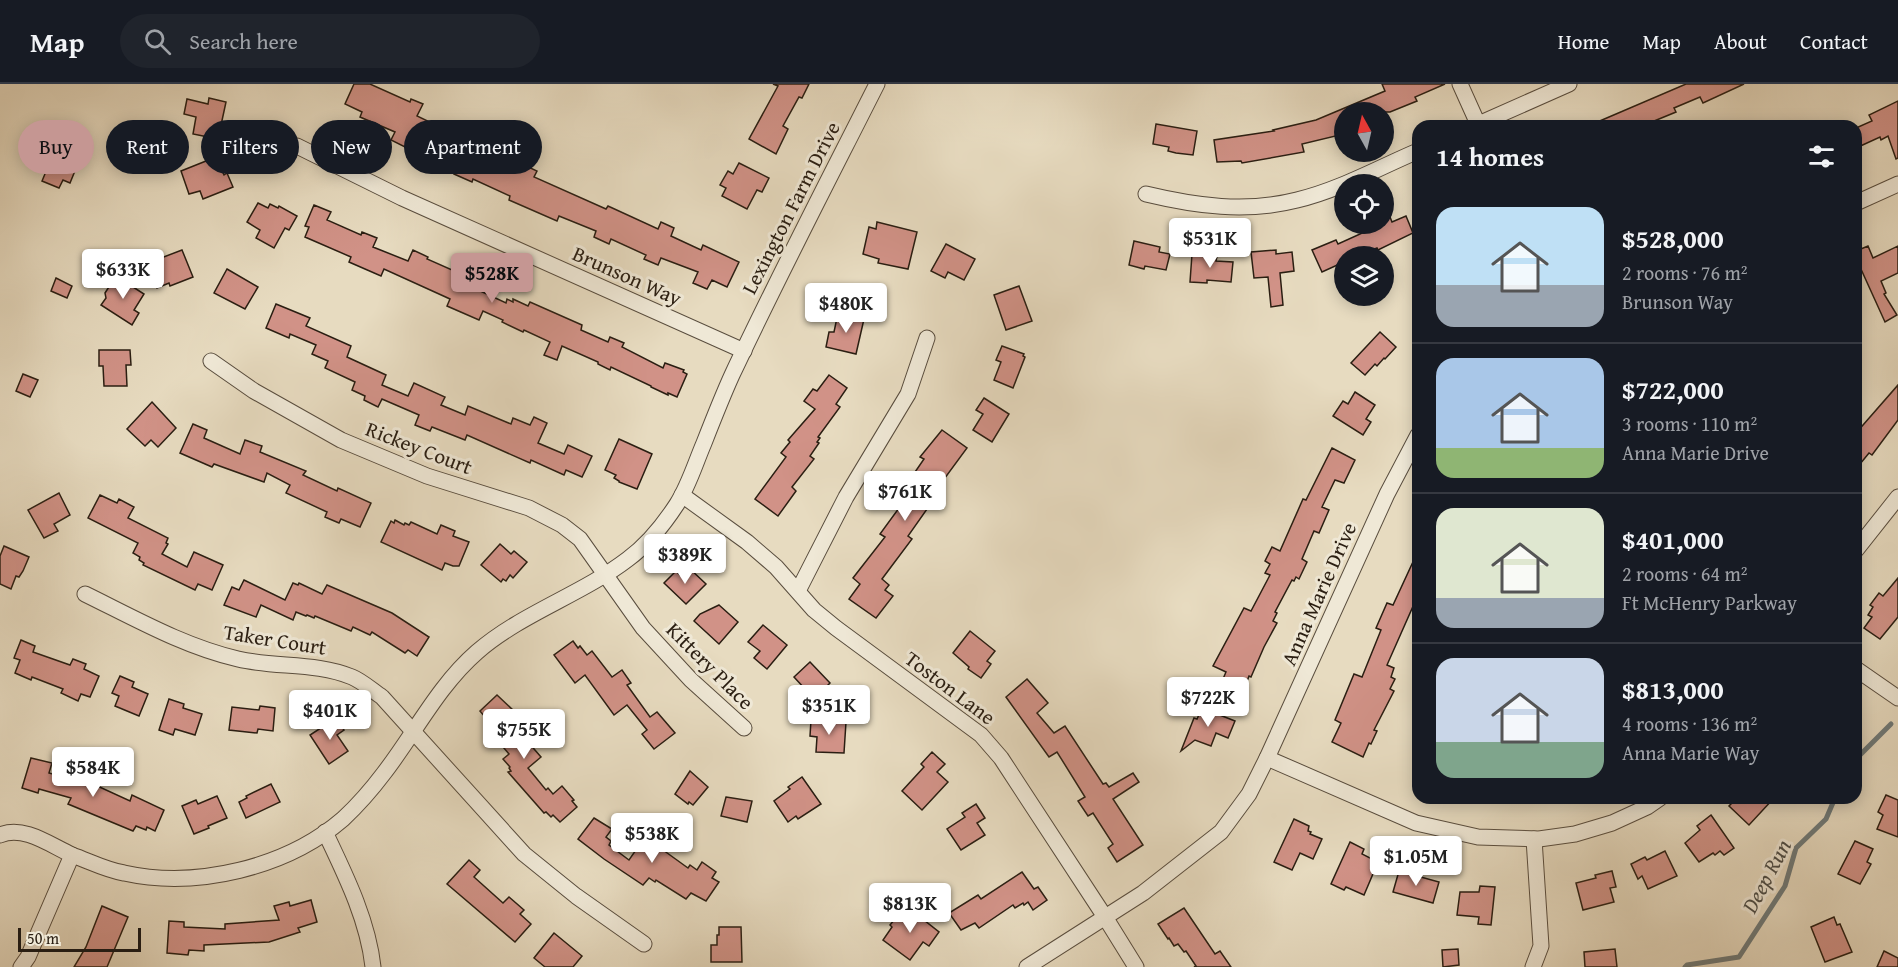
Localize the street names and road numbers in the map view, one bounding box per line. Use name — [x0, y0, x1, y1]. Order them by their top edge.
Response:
street label: Lexington Farm Drive — [734, 116, 848, 299]
street label: Brunson Way — [568, 238, 687, 314]
street label: Rickey Court — [361, 413, 477, 482]
street label: Anna Marie Drive — [1273, 517, 1364, 671]
street label: Kittery Place — [659, 615, 761, 717]
street label: Taker Court — [221, 616, 329, 663]
street label: Toston Lane — [899, 643, 1002, 732]

